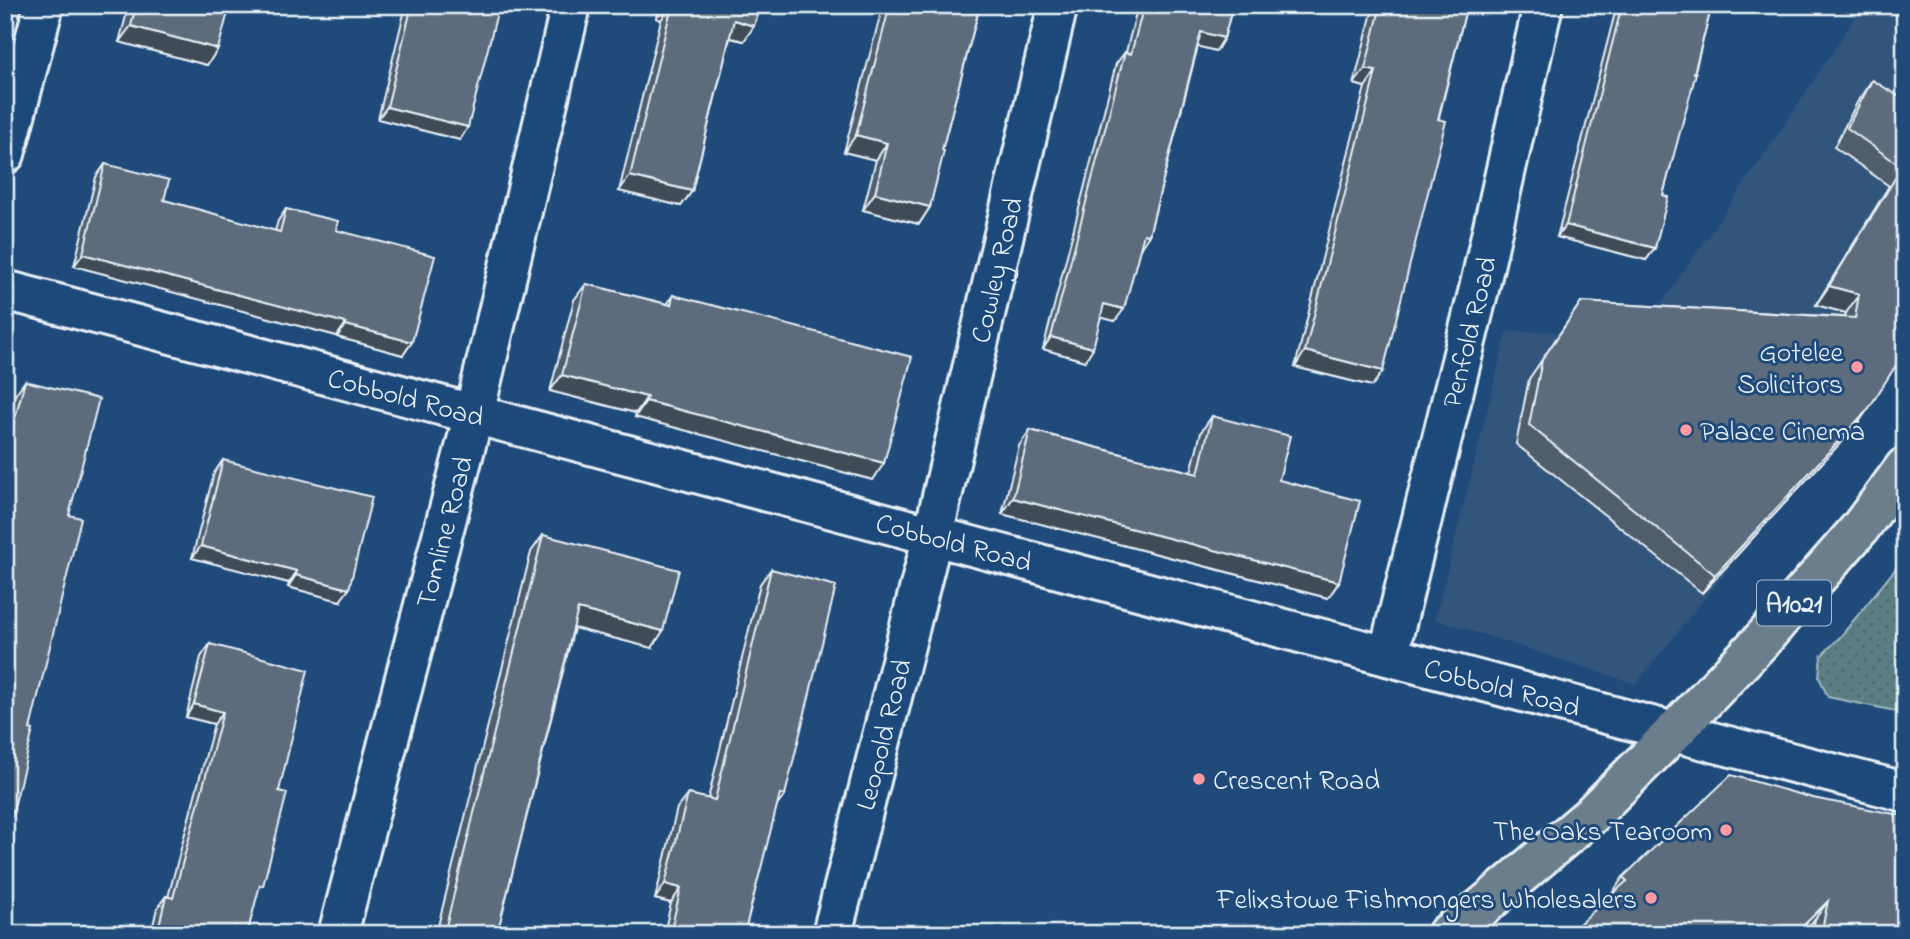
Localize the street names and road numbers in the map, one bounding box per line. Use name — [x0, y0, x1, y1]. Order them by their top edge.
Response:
street label: Cowley Road — [962, 193, 1036, 348]
street label: Penfold Road — [1433, 253, 1510, 413]
street label: Cobbold Road — [323, 359, 488, 440]
street label: Tomline Road — [407, 452, 486, 613]
street label: Cobbold Road — [871, 504, 1036, 585]
road number: A1021 — [1757, 580, 1831, 625]
street label: Cobbold Road — [1419, 650, 1584, 730]
street label: Leopold Road — [847, 655, 925, 815]

